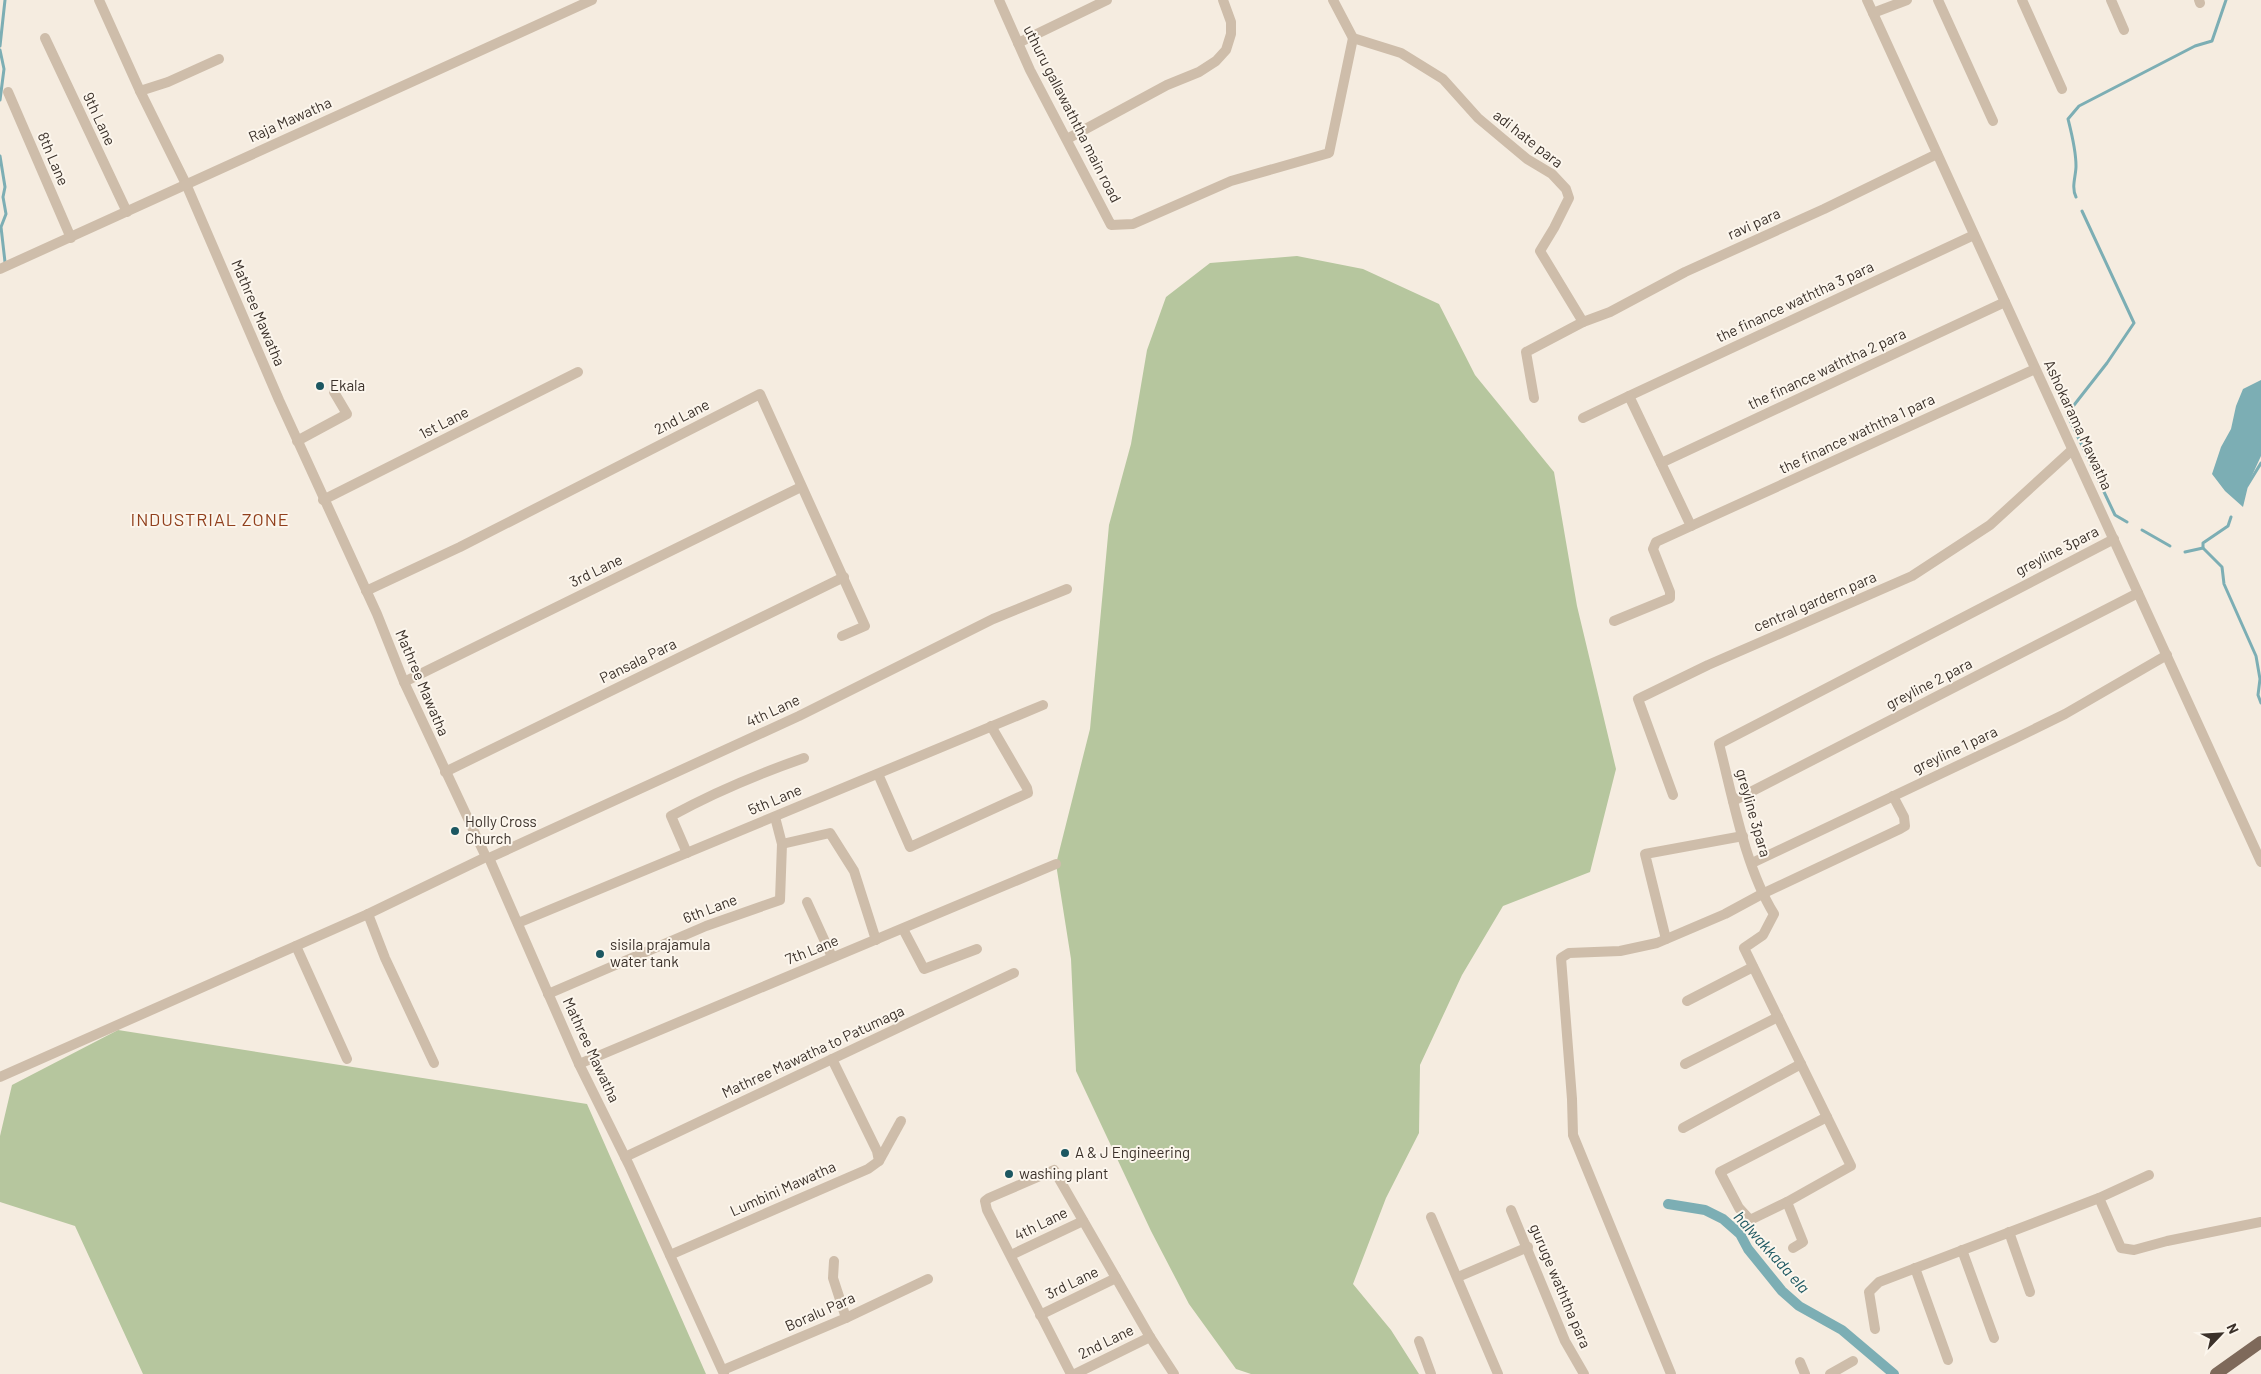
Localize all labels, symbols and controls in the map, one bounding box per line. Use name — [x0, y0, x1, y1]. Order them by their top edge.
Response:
street label: uthuru gallawaththa main road — [1020, 22, 1126, 205]
street label: 9th Lane — [80, 89, 120, 148]
street label: Raja Mawatha — [245, 93, 334, 145]
street label: adi hate para — [1490, 105, 1567, 171]
street label: 8th Lane — [35, 129, 73, 188]
street label: ravi para — [1724, 203, 1783, 243]
street label: Mathree Mawatha — [228, 257, 289, 369]
street label: the finance waththa 3 para — [1713, 257, 1876, 346]
street label: the finance waththa 2 para — [1745, 324, 1908, 413]
street label: Ashokarama Mawatha — [2041, 357, 2117, 492]
place label: Ekala — [330, 376, 365, 394]
marker: Ekala — [314, 380, 326, 392]
street label: the finance waththa 1 para — [1776, 389, 1937, 477]
street label: 2nd Lane — [651, 395, 712, 438]
street label: 1st Lane — [416, 402, 471, 442]
district label: INDUSTRIAL ZONE — [130, 508, 290, 530]
street label: greyline 3para — [2012, 521, 2101, 579]
street label: 3rd Lane — [566, 550, 625, 591]
street label: central gardern para — [1750, 567, 1879, 635]
street label: Mathree Mawatha — [392, 627, 453, 739]
street label: Pansala Para — [596, 634, 679, 686]
street label: greyline 2 para — [1882, 654, 1975, 713]
street label: 4th Lane — [743, 690, 802, 730]
street label: greyline 1 para — [1909, 722, 2000, 777]
street label: greyline 3para — [1733, 766, 1775, 859]
street label: 5th Lane — [745, 780, 804, 818]
place label: Holly Cross Church — [465, 812, 537, 847]
marker: Holly Cross Church — [449, 825, 461, 837]
street label: 6th Lane — [680, 890, 739, 927]
street label: 7th Lane — [782, 930, 841, 968]
place label: sisila prajamula water tank — [610, 935, 710, 970]
marker: sisila prajamula water tank — [594, 948, 606, 960]
street label: Mathree Mawatha — [560, 994, 624, 1105]
street label: Mathree Mawatha to Patumaga — [719, 1001, 907, 1101]
place label: A & J Engineering — [1075, 1143, 1190, 1161]
marker: A & J Engineering — [1059, 1147, 1071, 1159]
street label: Lumbini Mawatha — [727, 1157, 838, 1219]
place label: washing plant — [1019, 1164, 1109, 1182]
marker: washing plant — [1003, 1168, 1015, 1180]
street label: 4th Lane — [1011, 1203, 1070, 1244]
water label: halwakkada ela — [1731, 1207, 1814, 1297]
street label: guruge waththa para — [1527, 1221, 1595, 1351]
street label: 3rd Lane — [1042, 1262, 1101, 1303]
street label: Boralu Para — [782, 1288, 857, 1335]
north arrow — [2196, 1309, 2246, 1359]
street label: 2nd Lane — [1075, 1320, 1136, 1362]
text: N — [2224, 1320, 2243, 1336]

